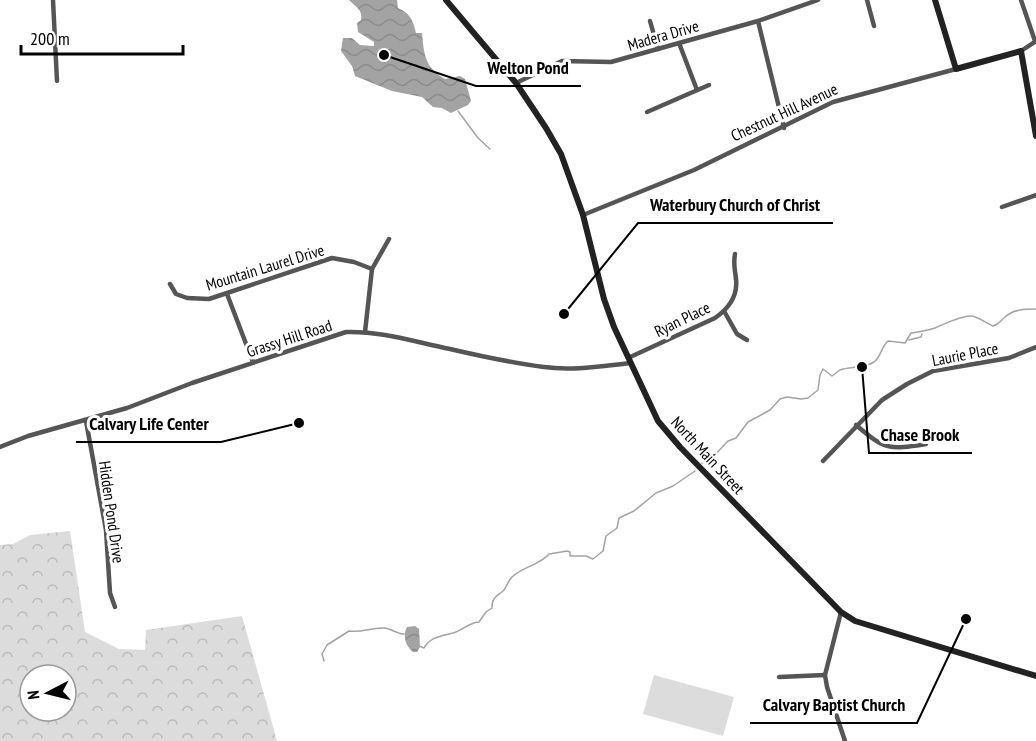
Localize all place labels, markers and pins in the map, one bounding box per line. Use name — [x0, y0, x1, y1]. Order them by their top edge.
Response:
callout: Welton Pond — [476, 50, 581, 86]
callout: Waterbury Church of Christ — [638, 187, 833, 223]
callout: Calvary Life Center — [76, 406, 221, 442]
callout: Chase Brook — [869, 417, 972, 453]
callout: Calvary Baptist Church — [750, 687, 917, 723]

